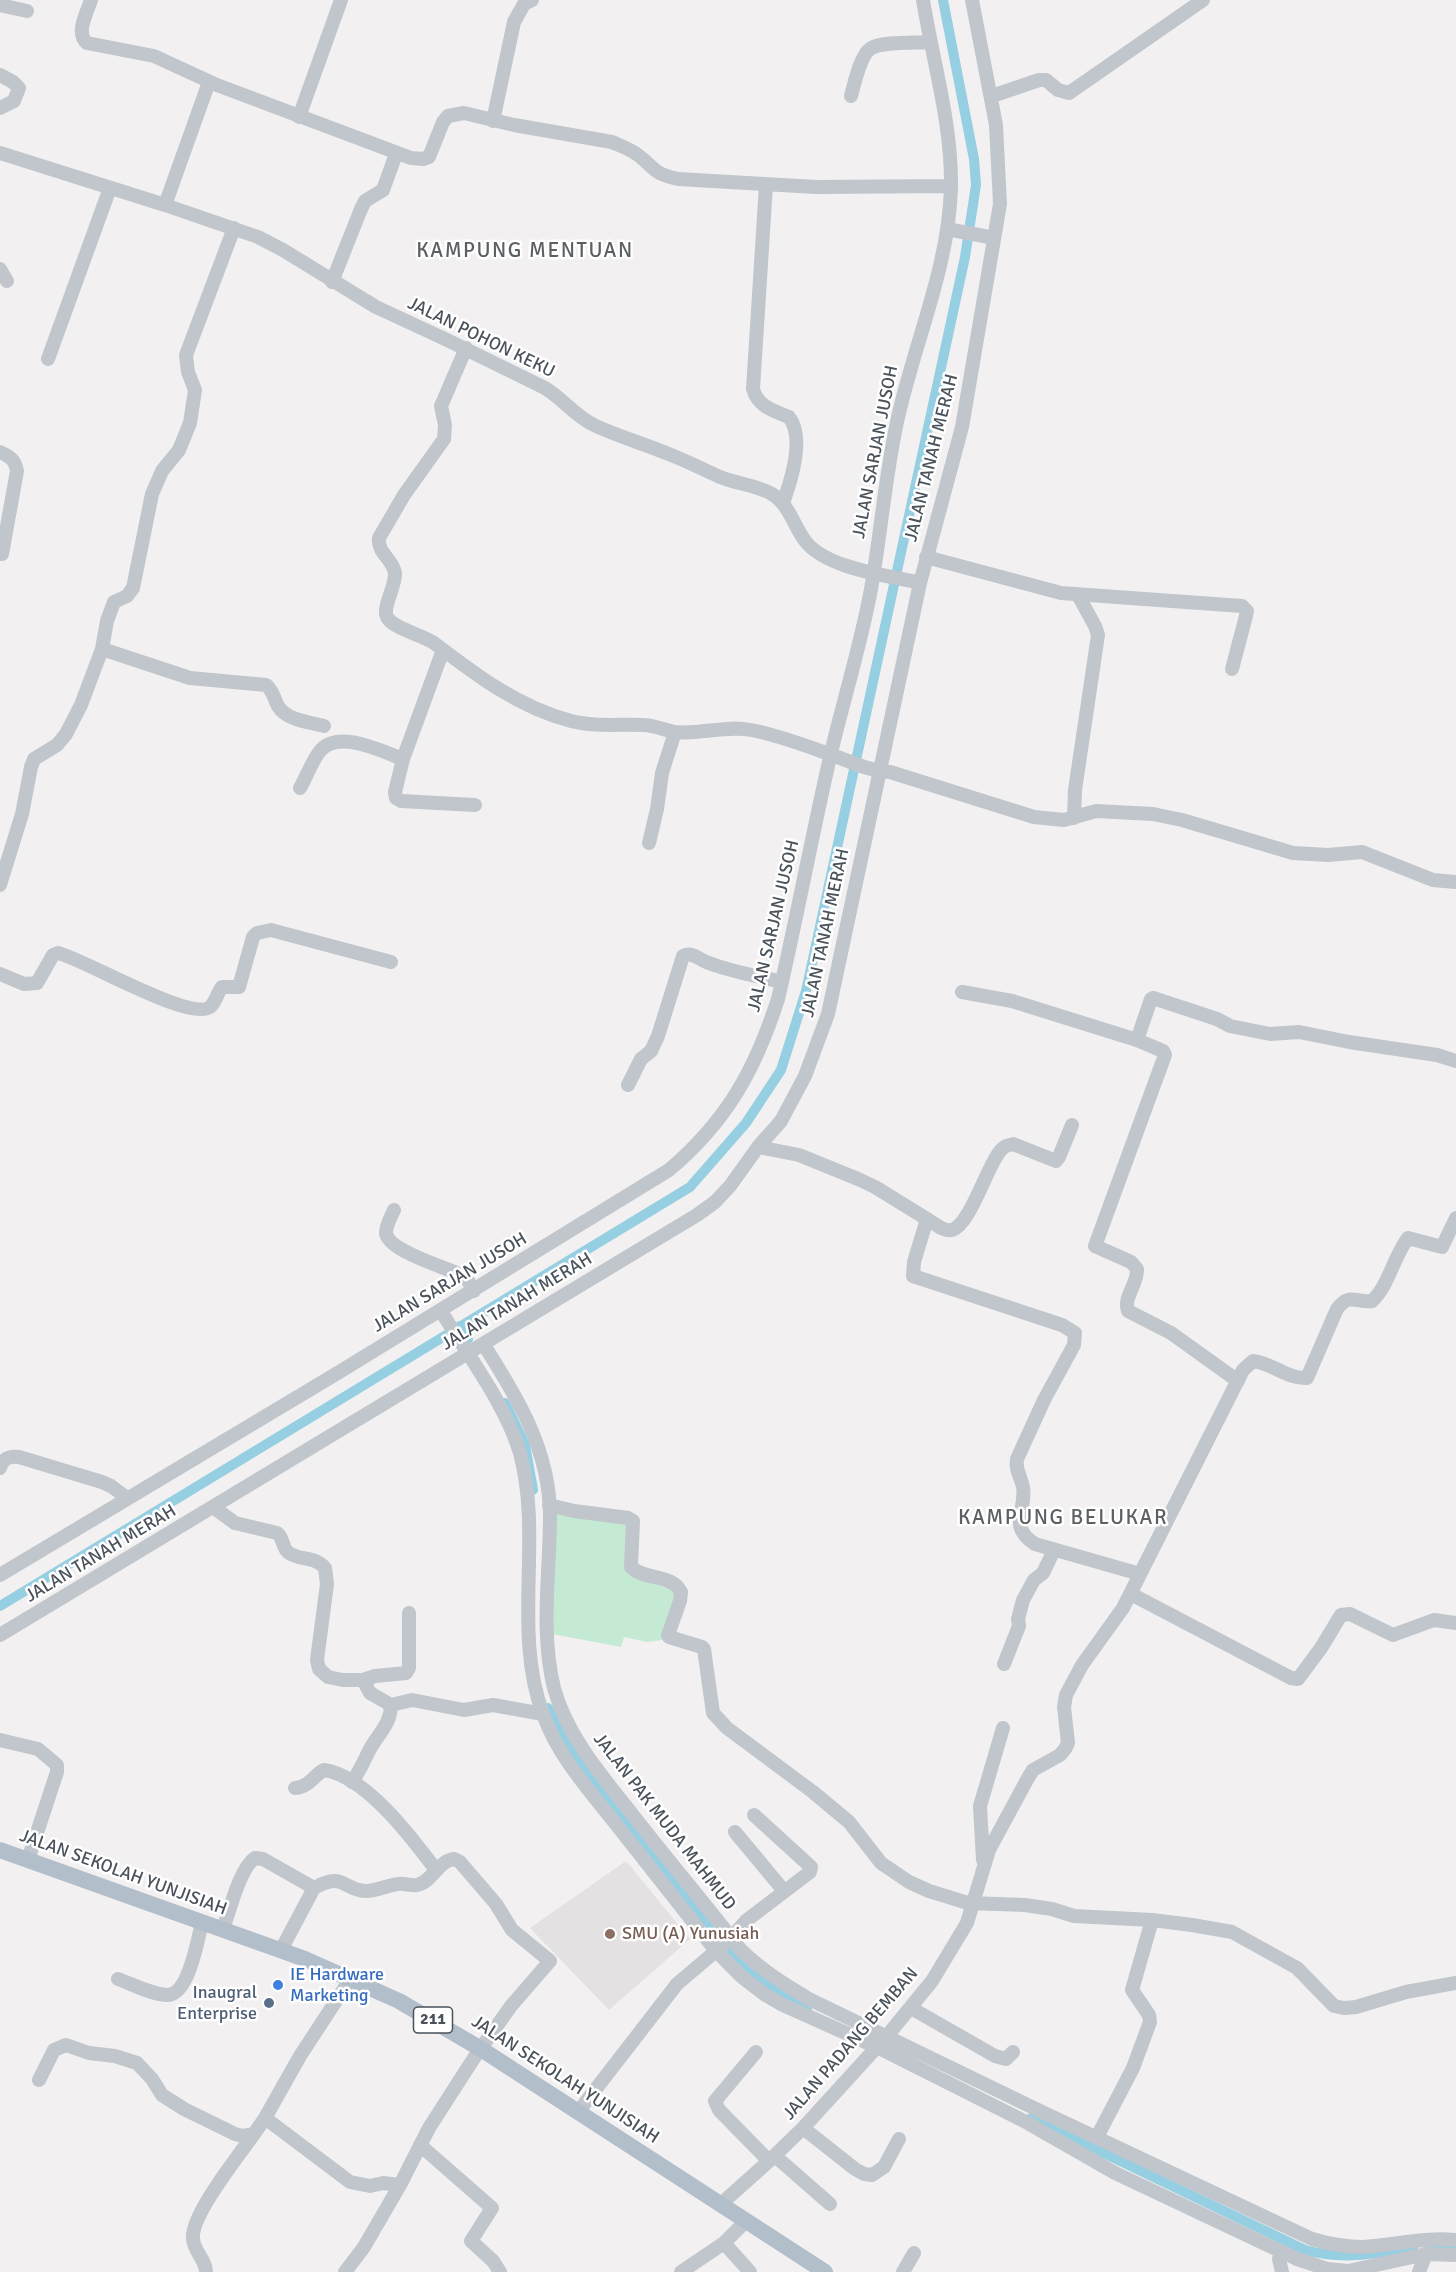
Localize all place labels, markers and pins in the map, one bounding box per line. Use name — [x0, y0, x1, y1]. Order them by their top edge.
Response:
place label: SMU (A) Yunusiah — [622, 1923, 759, 1945]
marker: SMU (A) Yunusiah — [603, 1927, 617, 1941]
place label: IE Hardware Marketing — [290, 1964, 384, 2006]
marker: IE Hardware Marketing — [271, 1978, 285, 1992]
place label: Inaugral Enterprise — [177, 1982, 257, 2024]
marker: Inaugral Enterprise — [262, 1996, 276, 2010]

